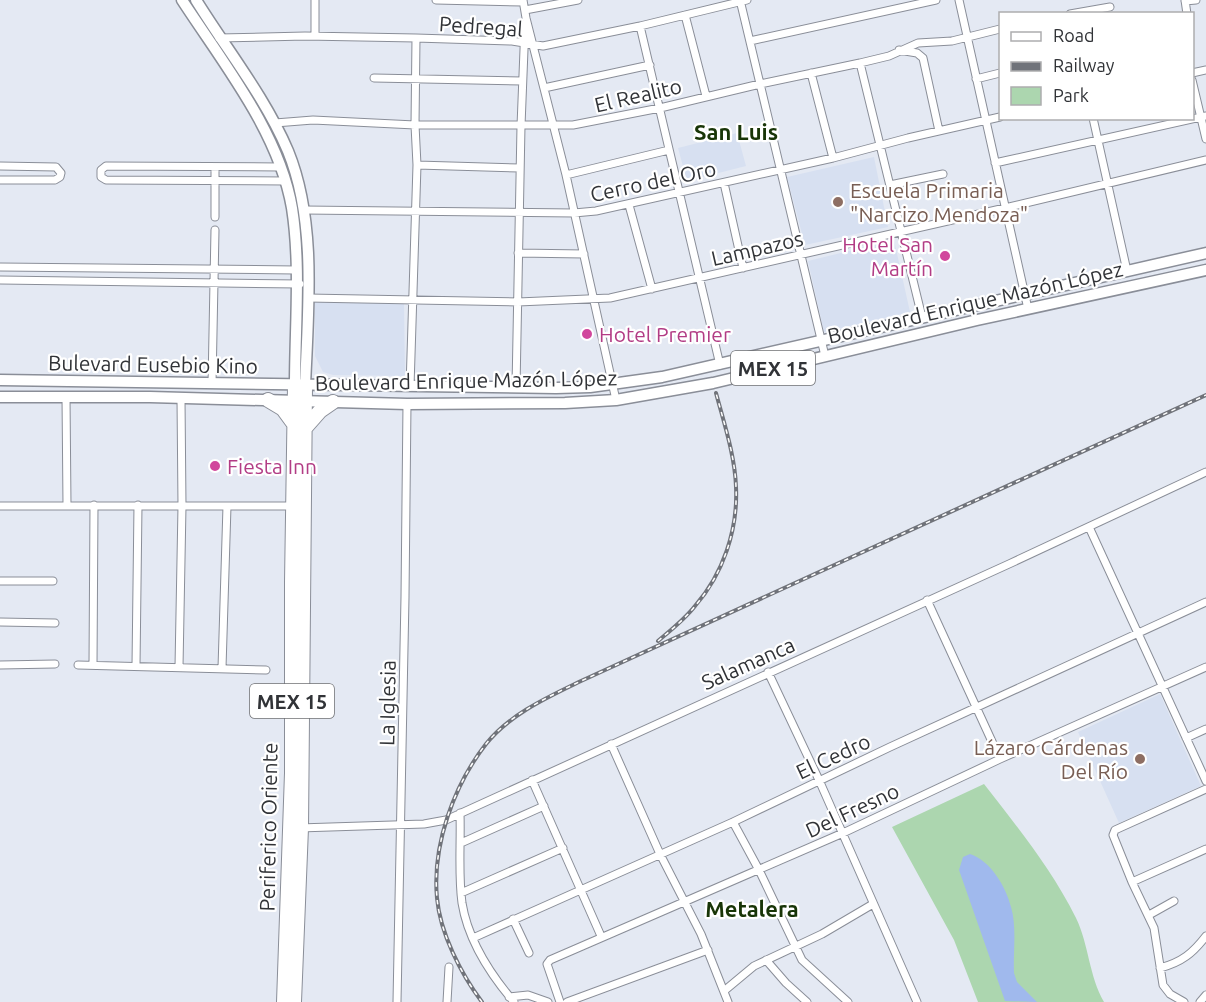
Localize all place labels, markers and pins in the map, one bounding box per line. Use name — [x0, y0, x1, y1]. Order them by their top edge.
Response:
place label: Escuela Primaria "Narcizo Mendoza" — [850, 178, 1028, 226]
marker: Escuela Primaria "Narcizo Mendoza" — [831, 195, 845, 209]
place label: Hotel San Martín — [842, 232, 933, 280]
marker: Hotel San Martín — [938, 249, 952, 263]
place label: Hotel Premier — [599, 322, 731, 346]
marker: Hotel Premier — [580, 327, 594, 341]
place label: Fiesta Inn — [227, 454, 317, 478]
marker: Fiesta Inn — [208, 459, 222, 473]
place label: Lázaro Cárdenas Del Río — [974, 735, 1128, 783]
marker: Lázaro Cárdenas Del Río — [1133, 752, 1147, 766]

